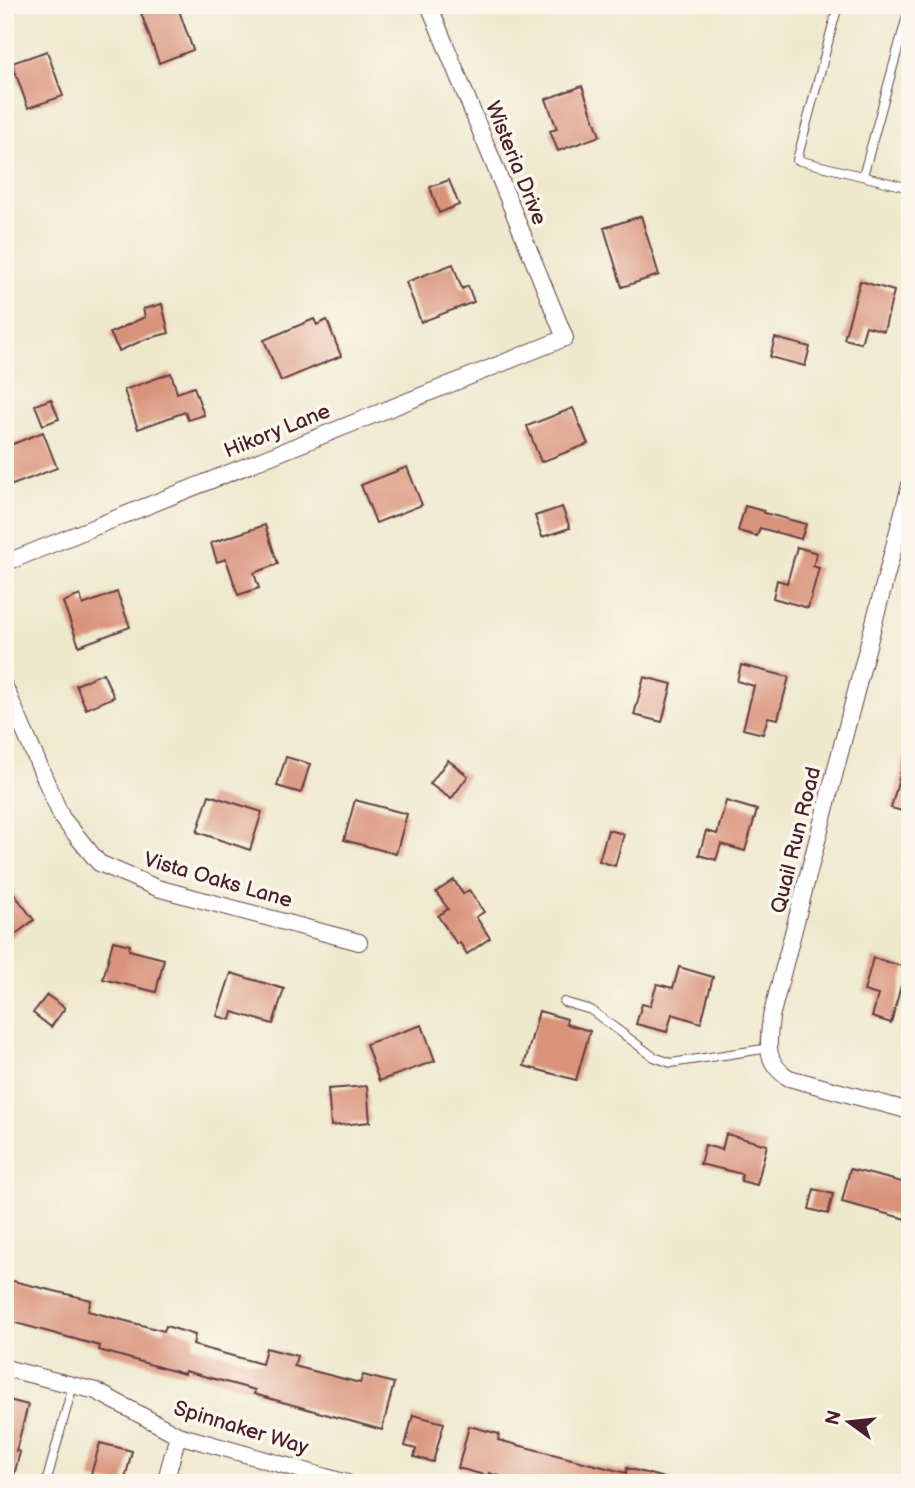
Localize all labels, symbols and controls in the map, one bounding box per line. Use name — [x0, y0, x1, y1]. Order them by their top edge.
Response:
street label: Wisteria Drive — [480, 98, 552, 228]
street label: Hikory Lane — [220, 398, 334, 464]
street label: Quail Run Road — [766, 764, 826, 916]
street label: Vista Oaks Lane — [141, 847, 295, 913]
north arrow — [814, 1386, 884, 1456]
street label: Spinnaker Way — [171, 1396, 312, 1460]
text: N — [821, 1408, 847, 1428]

